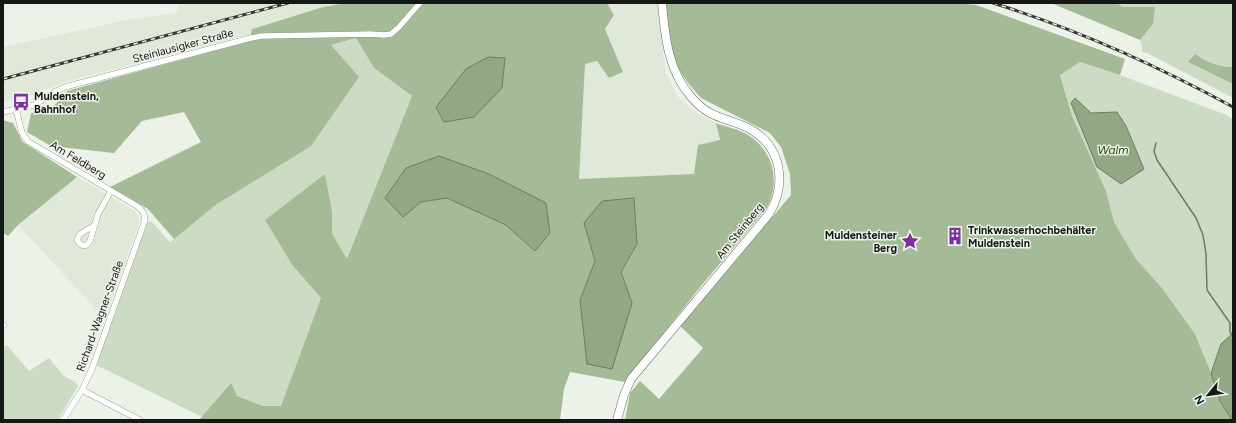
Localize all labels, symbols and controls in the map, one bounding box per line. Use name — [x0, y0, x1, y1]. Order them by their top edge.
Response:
street label: Steinlausigker Straße — [131, 26, 235, 66]
place label: Muldenstein, Bahnhof — [34, 90, 99, 116]
bus stop icon: Muldenstein, Bahnhof — [11, 92, 31, 112]
street label: Am Feldberg — [48, 138, 108, 182]
water label: Walm — [1098, 143, 1128, 157]
street label: Am Steinberg — [714, 201, 766, 261]
place label: Trinkwasserhochbehälter Muldenstein — [968, 224, 1096, 250]
building icon: Trinkwasserhochbehälter Muldenstein — [945, 226, 965, 246]
place label: Muldensteiner Berg — [825, 229, 898, 255]
place icon: Muldensteiner Berg — [900, 231, 920, 251]
street label: Richard-Wagner-Straße — [74, 259, 126, 373]
north arrow — [1188, 375, 1228, 415]
text: N — [1192, 393, 1207, 406]

